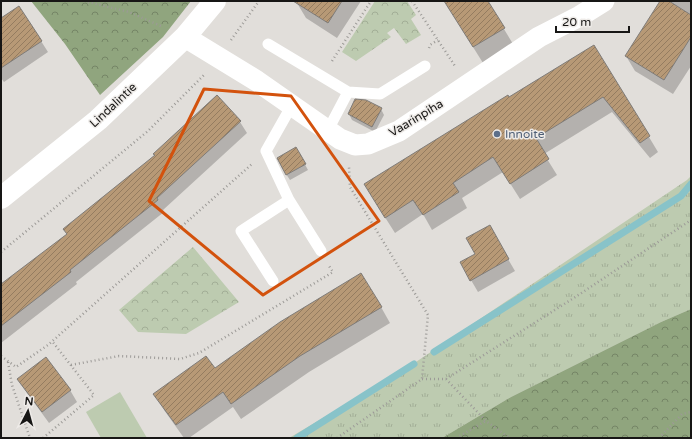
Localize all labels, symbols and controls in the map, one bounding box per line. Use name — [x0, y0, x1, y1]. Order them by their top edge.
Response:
scale bar — [556, 8, 629, 34]
text: 20 m — [562, 15, 591, 29]
street label: Lindalintie — [87, 80, 140, 130]
street label: Vaarinpiha — [386, 96, 446, 140]
place label: Innoite — [505, 127, 545, 141]
marker: Innoite — [492, 129, 502, 139]
north arrow — [8, 391, 48, 431]
text: N — [24, 395, 34, 408]

